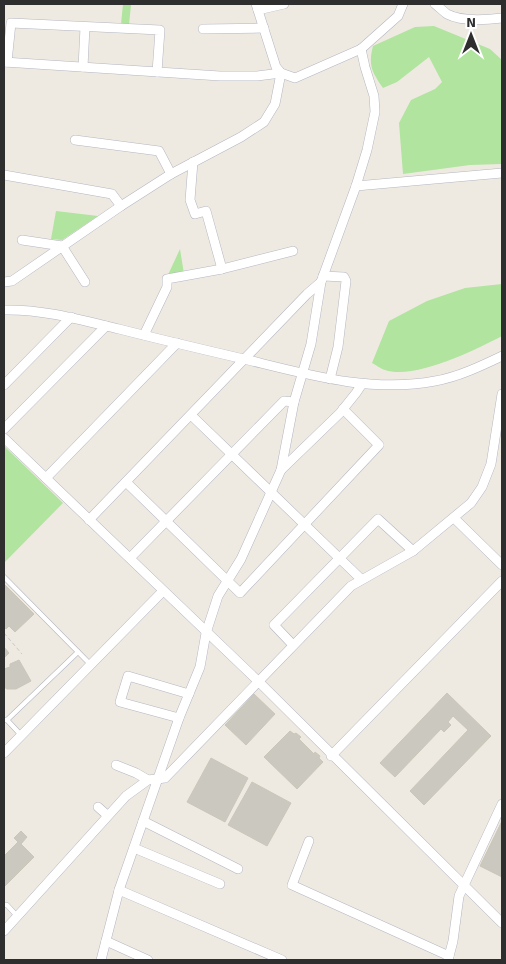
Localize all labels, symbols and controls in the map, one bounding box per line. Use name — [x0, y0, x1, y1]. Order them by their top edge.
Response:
north arrow — [446, 10, 496, 60]
text: N — [466, 14, 476, 31]

